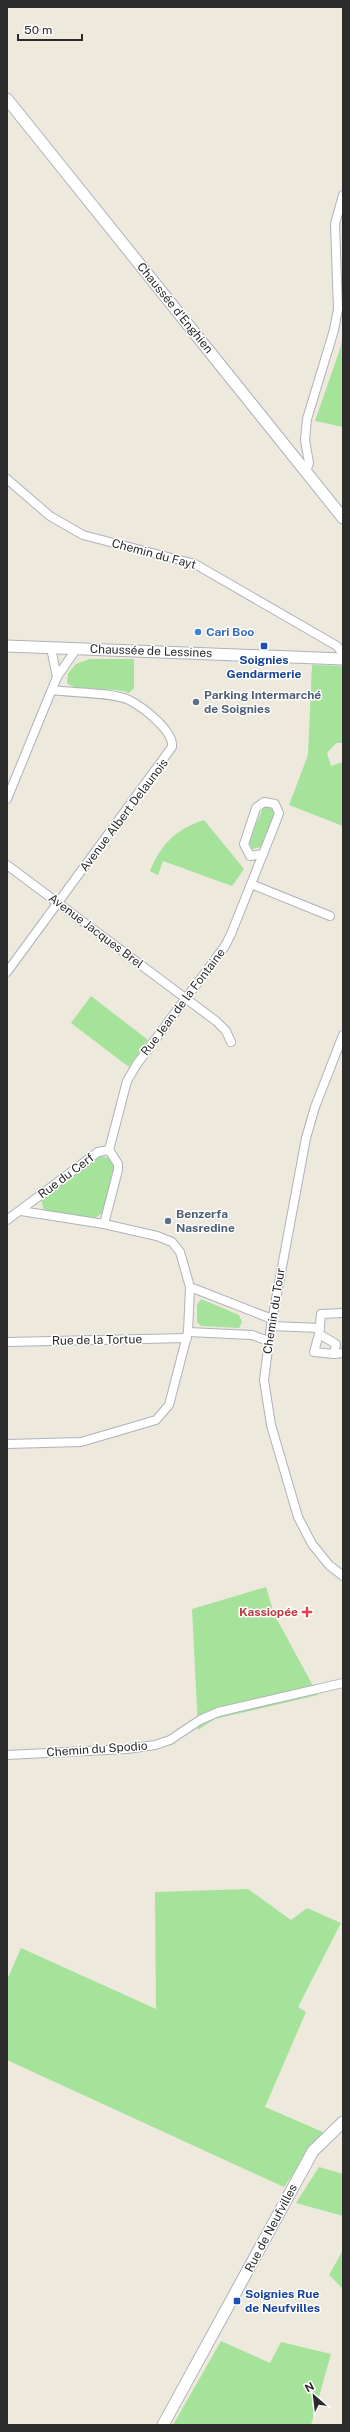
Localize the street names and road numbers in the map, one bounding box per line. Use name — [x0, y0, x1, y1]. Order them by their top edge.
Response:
street label: Chaussée d'Enghien — [134, 260, 216, 356]
street label: Chemin du Fayt — [110, 536, 198, 572]
street label: Chaussée de Lessines — [90, 642, 212, 660]
street label: Avenue Albert Delaunois — [77, 756, 171, 874]
street label: Avenue Jacques Brel — [46, 891, 146, 971]
street label: Rue Jean de la Fontaine — [138, 945, 228, 1058]
street label: Rue du Cerf — [35, 1150, 97, 1201]
street label: Chemin du Tour — [260, 1267, 288, 1355]
street label: Rue de la Tortue — [52, 1332, 142, 1348]
street label: Chemin du Spodio — [46, 1738, 148, 1760]
street label: Rue de Neufvilles — [242, 2182, 300, 2274]

